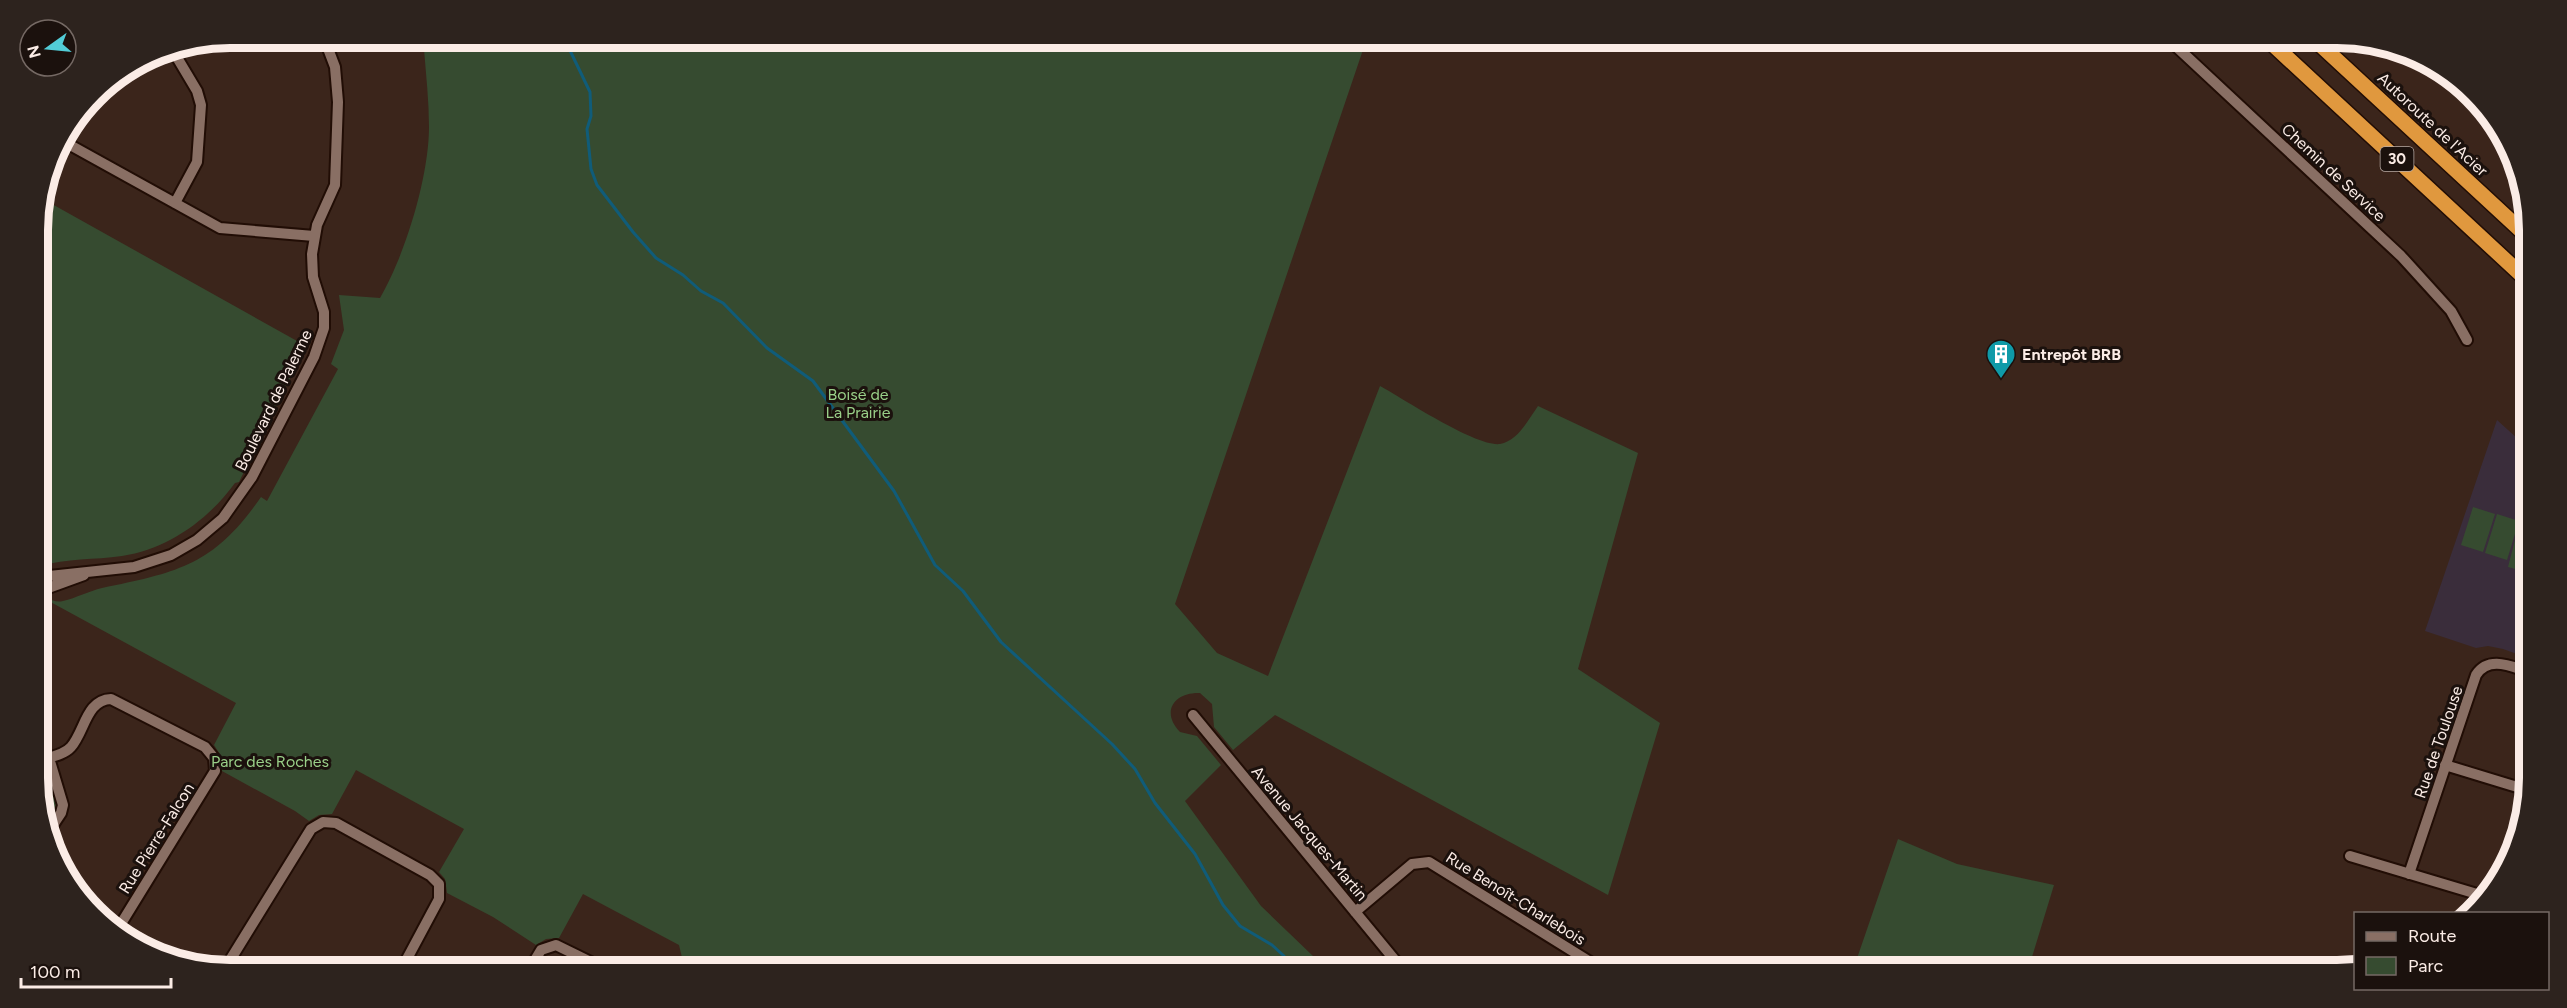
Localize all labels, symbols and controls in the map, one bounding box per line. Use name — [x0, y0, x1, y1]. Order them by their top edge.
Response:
north arrow — [18, 18, 78, 78]
text: N — [23, 43, 45, 60]
street label: Autoroute de l'Acier — [2374, 69, 2492, 181]
street label: Chemin de Service — [2278, 119, 2390, 225]
road number: 30 — [2380, 147, 2414, 171]
street label: Boulevard de Palerme — [231, 326, 316, 474]
building icon: Entrepôt BRB — [1985, 338, 2017, 380]
place label: Entrepôt BRB — [2022, 345, 2121, 364]
park label: Boisé de La Prairie — [826, 385, 891, 422]
street label: Rue de Toulouse — [2410, 683, 2467, 801]
park label: Parc des Roches — [211, 752, 329, 771]
street label: Avenue Jacques-Martin — [1248, 762, 1372, 905]
street label: Rue Pierre-Falcon — [115, 779, 198, 897]
street label: Rue Benoît-Charlebois — [1442, 848, 1589, 949]
legend — [2354, 912, 2549, 990]
text: Route — [2408, 925, 2457, 947]
scale bar — [21, 951, 171, 989]
text: Parc — [2408, 955, 2444, 977]
text: 100 m — [30, 961, 80, 983]

